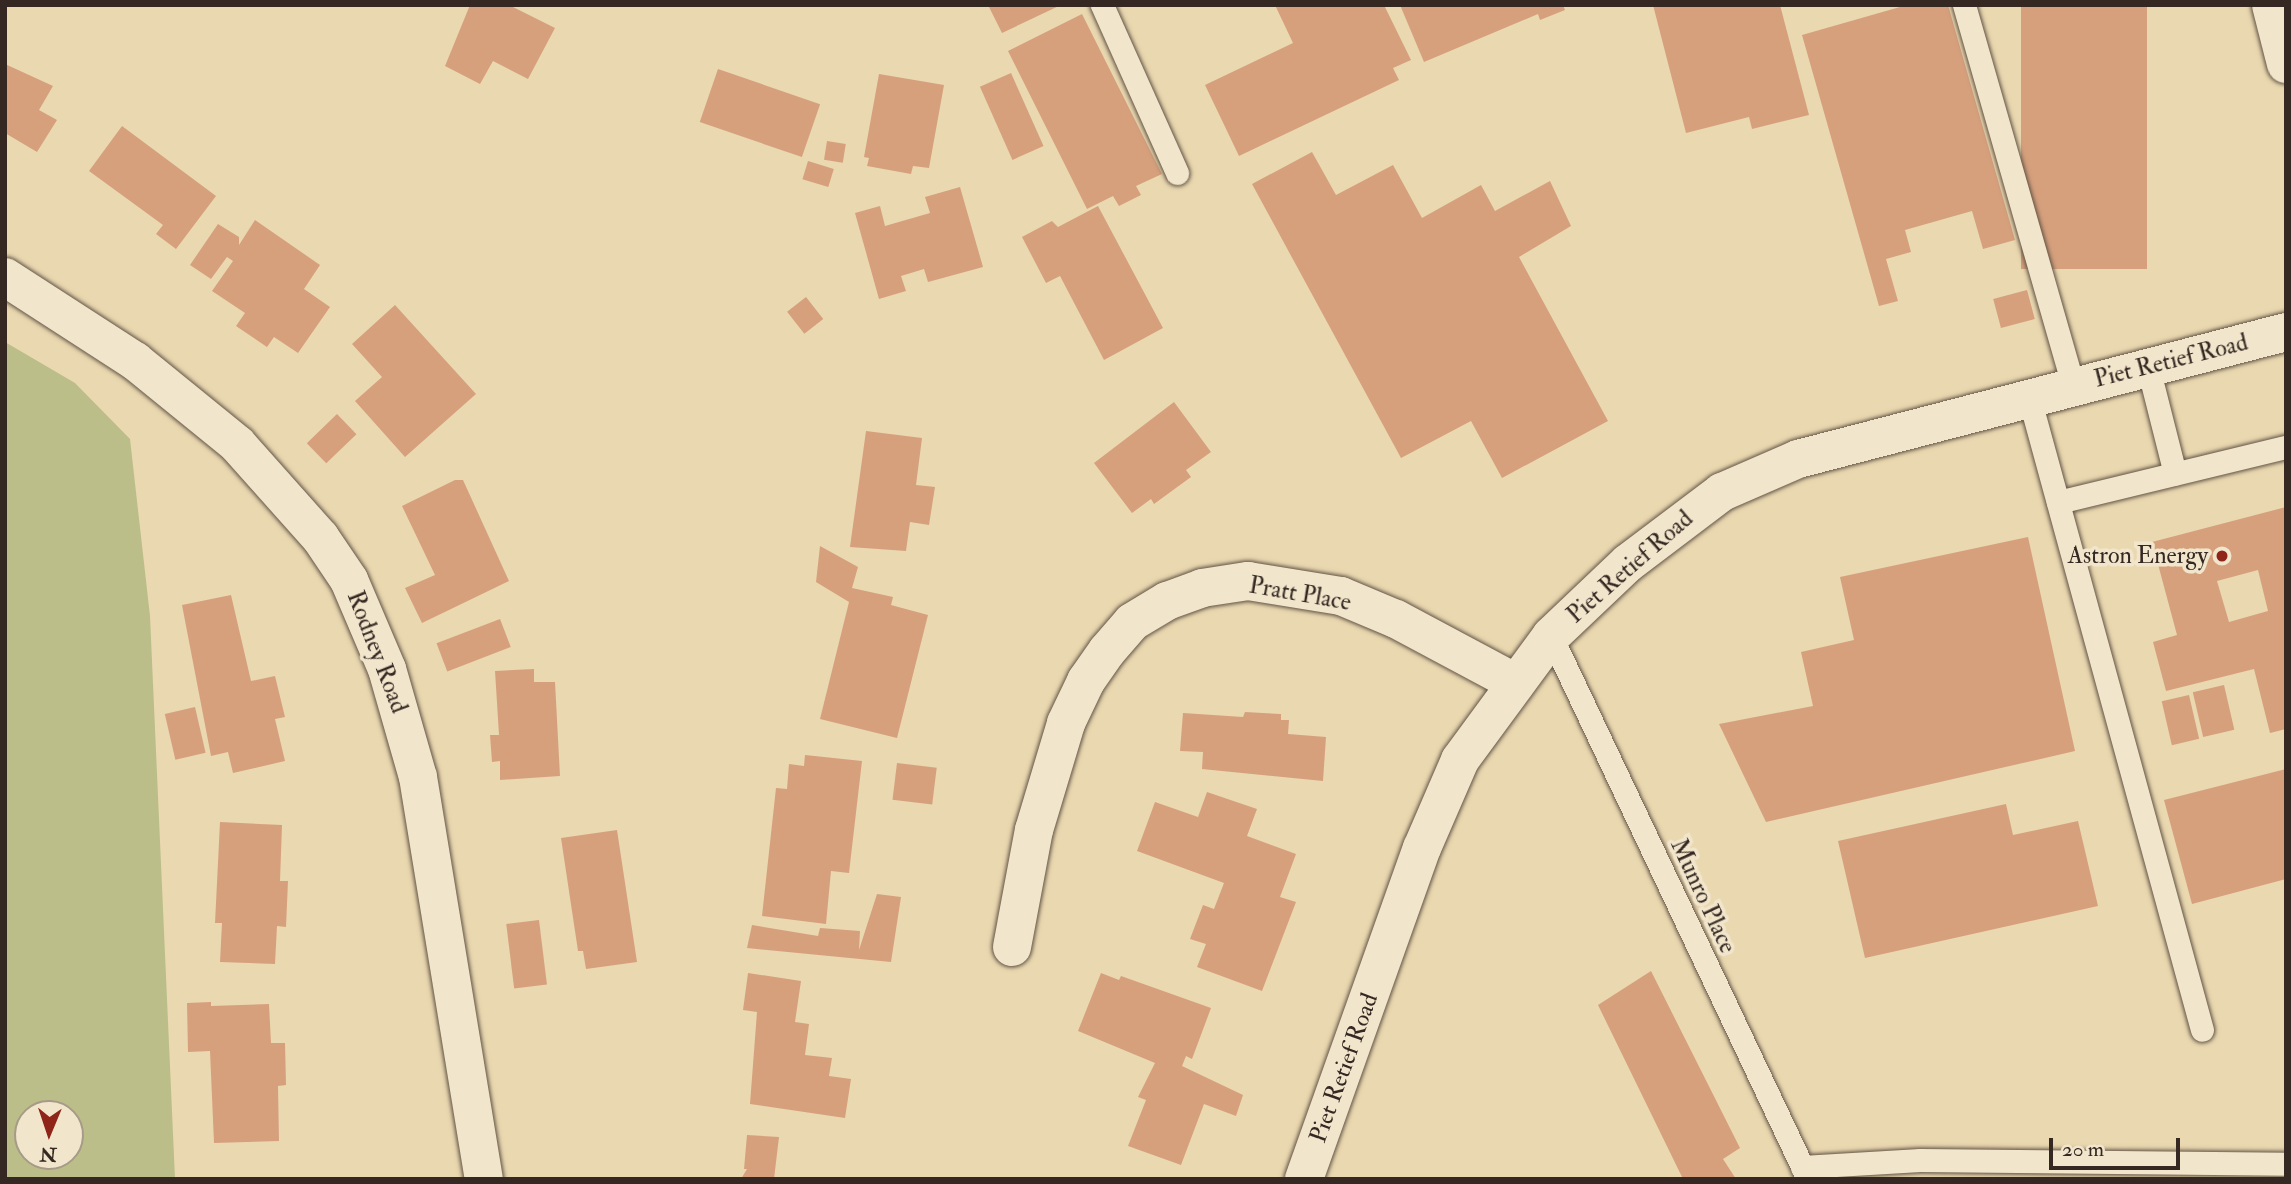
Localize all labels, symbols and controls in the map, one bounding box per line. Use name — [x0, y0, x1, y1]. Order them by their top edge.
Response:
street label: Piet Retief Road — [2091, 328, 2251, 394]
street label: Piet Retief Road — [1561, 505, 1699, 629]
place label: Astron Energy — [2068, 542, 2208, 570]
marker: Astron Energy — [2214, 548, 2230, 564]
street label: Pratt Place — [1247, 571, 1353, 617]
street label: Rodney Road — [341, 587, 413, 717]
street label: Munro Place — [1664, 834, 1742, 958]
street label: Piet Retief Road — [1304, 989, 1384, 1147]
north arrow — [14, 1100, 84, 1170]
scale bar — [2053, 1124, 2184, 1168]
text: 20 m — [2062, 1136, 2104, 1163]
text: N — [39, 1142, 57, 1166]

